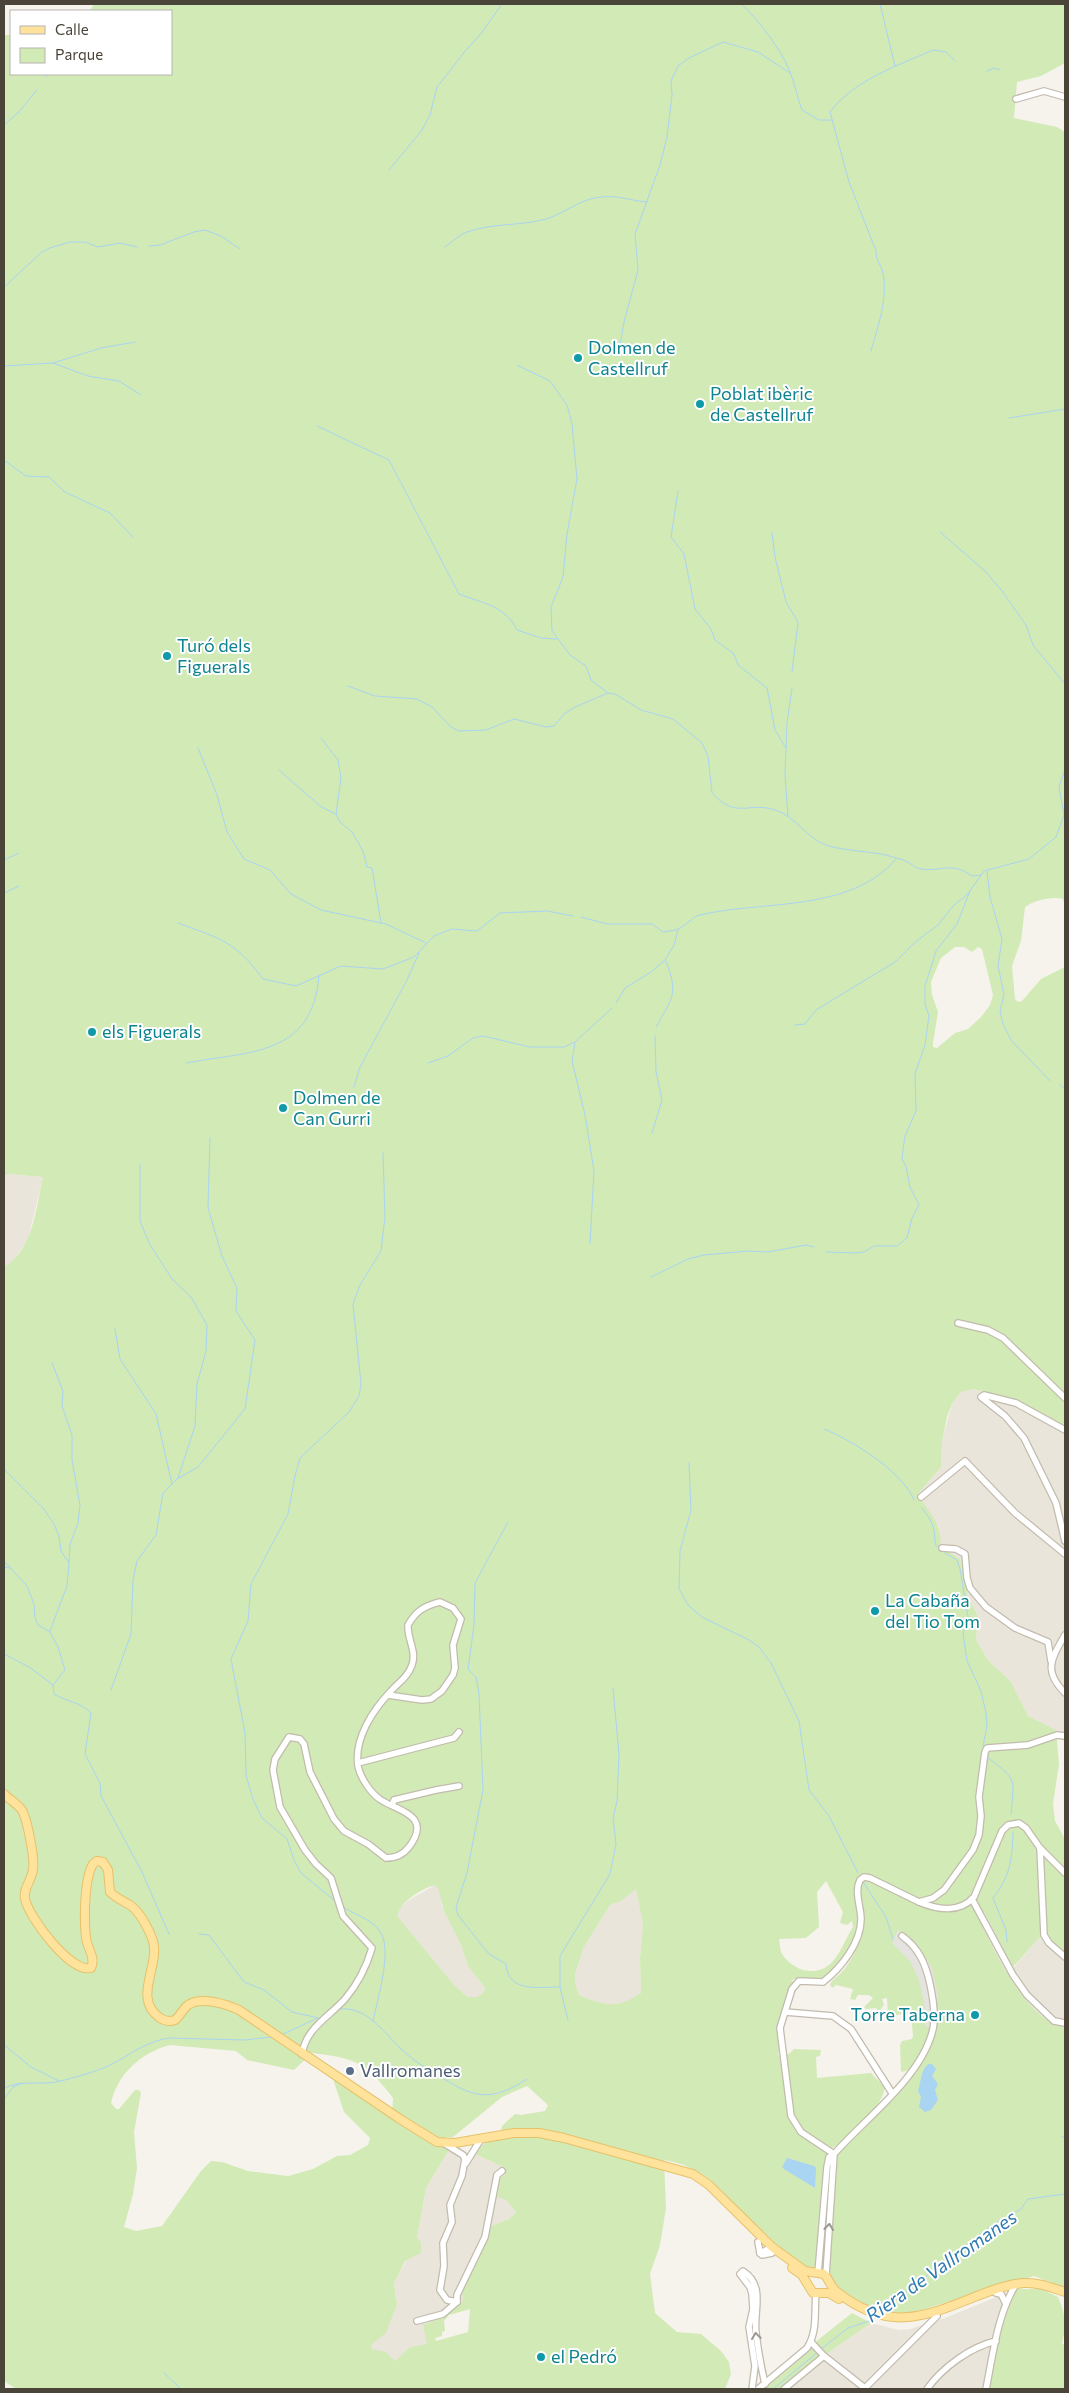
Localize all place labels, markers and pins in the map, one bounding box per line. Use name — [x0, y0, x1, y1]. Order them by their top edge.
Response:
place label: Dolmen de Castellruf — [588, 336, 675, 379]
marker: Dolmen de Castellruf — [572, 352, 584, 364]
place label: Poblat ibèric de Castellruf — [710, 382, 814, 425]
marker: Poblat ibèric de Castellruf — [694, 398, 706, 410]
place label: Turó dels Figuerals — [177, 634, 251, 677]
marker: Turó dels Figuerals — [161, 650, 173, 662]
place label: els Figuerals — [102, 1020, 201, 1042]
marker: els Figuerals — [86, 1026, 98, 1038]
place label: Dolmen de Can Gurri — [293, 1086, 380, 1129]
marker: Dolmen de Can Gurri — [277, 1102, 289, 1114]
place label: La Cabaña del Tio Tom — [885, 1589, 980, 1632]
marker: La Cabaña del Tio Tom — [869, 1605, 881, 1617]
place label: Torre Taberna — [851, 2003, 965, 2025]
marker: Torre Taberna — [969, 2009, 981, 2021]
place label: Vallromanes — [360, 2059, 461, 2081]
marker: Vallromanes — [344, 2065, 356, 2077]
place label: el Pedró — [551, 2345, 617, 2367]
marker: el Pedró — [535, 2351, 547, 2363]

